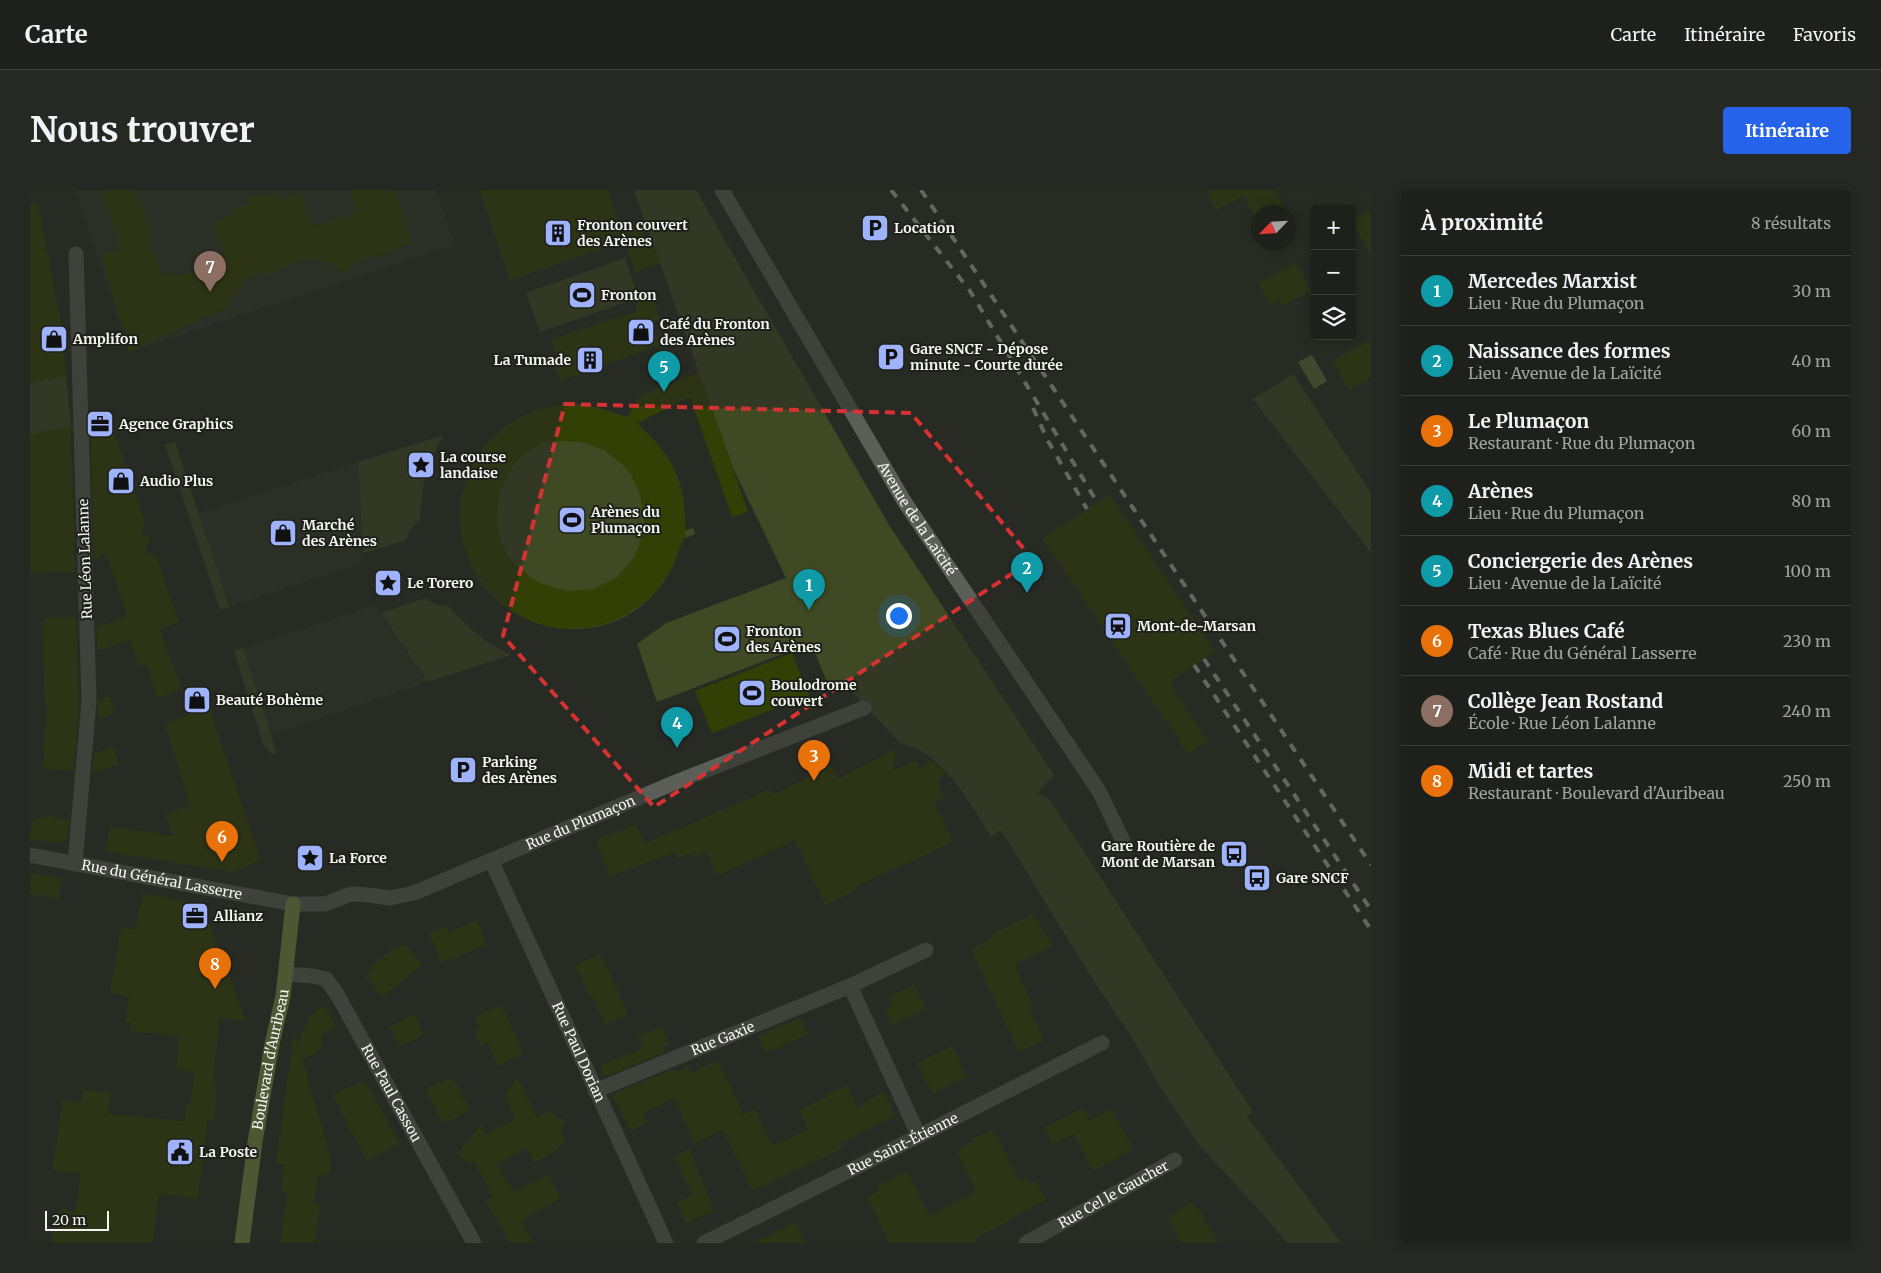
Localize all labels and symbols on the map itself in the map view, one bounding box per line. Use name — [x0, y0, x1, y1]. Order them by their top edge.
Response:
north arrow — [1251, 205, 1296, 250]
parking icon: Location — [860, 213, 890, 243]
place label: Fronton couvert des Arènes — [577, 216, 688, 250]
building icon: Fronton couvert des Arènes — [543, 218, 573, 248]
place label: Location — [894, 219, 955, 237]
pin: 7 — [194, 251, 226, 292]
sports icon: Fronton — [567, 280, 597, 310]
place label: Fronton — [601, 286, 657, 304]
place label: Café du Fronton des Arènes — [660, 315, 770, 349]
shop icon: Café du Fronton des Arènes — [626, 317, 656, 347]
shop icon: Amplifon — [39, 324, 69, 354]
place label: Amplifon — [72, 330, 138, 348]
place label: Gare SNCF - Dépose minute - Courte durée — [910, 340, 1063, 374]
parking icon: Gare SNCF - Dépose minute - Courte durée — [876, 342, 906, 372]
building icon: La Tumade — [575, 345, 605, 375]
place label: La Tumade — [493, 351, 571, 369]
pin: 5 — [648, 351, 680, 392]
office icon: Agence Graphics — [85, 409, 115, 439]
place label: Agence Graphics — [118, 415, 234, 433]
place label: La course landaise — [440, 448, 506, 482]
place icon: La course landaise — [406, 450, 436, 480]
street label: Avenue de la Laïcité — [873, 457, 960, 579]
shop icon: Audio Plus — [106, 466, 136, 496]
place label: Audio Plus — [139, 472, 213, 490]
street label: Rue Léon Lalanne — [74, 498, 96, 620]
place label: Arènes du Plumaçon — [590, 503, 661, 537]
sports icon: Arènes du Plumaçon — [557, 505, 587, 535]
place label: Marché des Arènes — [302, 516, 377, 550]
shop icon: Marché des Arènes — [268, 518, 298, 548]
pin: 2 — [1011, 552, 1043, 593]
place icon: Le Torero — [373, 568, 403, 598]
pin: 1 — [793, 569, 825, 610]
place label: Le Torero — [407, 574, 473, 592]
your location — [886, 603, 912, 629]
station icon: Mont-de-Marsan — [1103, 611, 1133, 641]
place label: Mont-de-Marsan — [1137, 617, 1257, 635]
place label: Fronton des Arènes — [746, 622, 821, 656]
sports icon: Fronton des Arènes — [712, 624, 742, 654]
place label: Boulodrome couvert — [771, 676, 857, 710]
sports icon: Boulodrome couvert — [737, 678, 767, 708]
shop icon: Beauté Bohème — [182, 685, 212, 715]
place label: Beauté Bohème — [216, 691, 324, 709]
pin: 4 — [661, 707, 693, 748]
pin: 3 — [798, 740, 830, 781]
place label: Parking des Arènes — [482, 753, 557, 787]
parking icon: Parking des Arènes — [448, 755, 478, 785]
street label: Rue du Plumaçon — [523, 791, 638, 854]
pin: 6 — [206, 821, 238, 862]
place label: Gare Routière de Mont de Marsan — [1101, 837, 1215, 871]
bus stop icon: Gare Routière de Mont de Marsan — [1219, 839, 1249, 869]
place icon: La Force — [295, 843, 325, 873]
place label: La Force — [329, 849, 387, 867]
street label: Rue du Général Lasserre — [80, 856, 243, 903]
bus stop icon: Gare SNCF — [1242, 863, 1272, 893]
place label: Gare SNCF — [1276, 869, 1349, 887]
office icon: Allianz — [180, 901, 210, 931]
place label: Allianz — [213, 907, 263, 925]
pin: 8 — [199, 948, 231, 989]
street label: Boulevard d'Auribeau — [248, 988, 293, 1131]
street label: Rue Paul Dorian — [548, 999, 609, 1105]
street label: Rue Gaxie — [688, 1017, 757, 1060]
street label: Rue Paul Cassou — [357, 1041, 426, 1145]
street label: Rue Saint-Étienne — [844, 1109, 961, 1179]
public building icon: La Poste — [165, 1137, 195, 1167]
place label: La Poste — [199, 1143, 257, 1161]
street label: Rue Cel le Gaucher — [1055, 1156, 1172, 1232]
scale bar — [45, 1208, 109, 1231]

